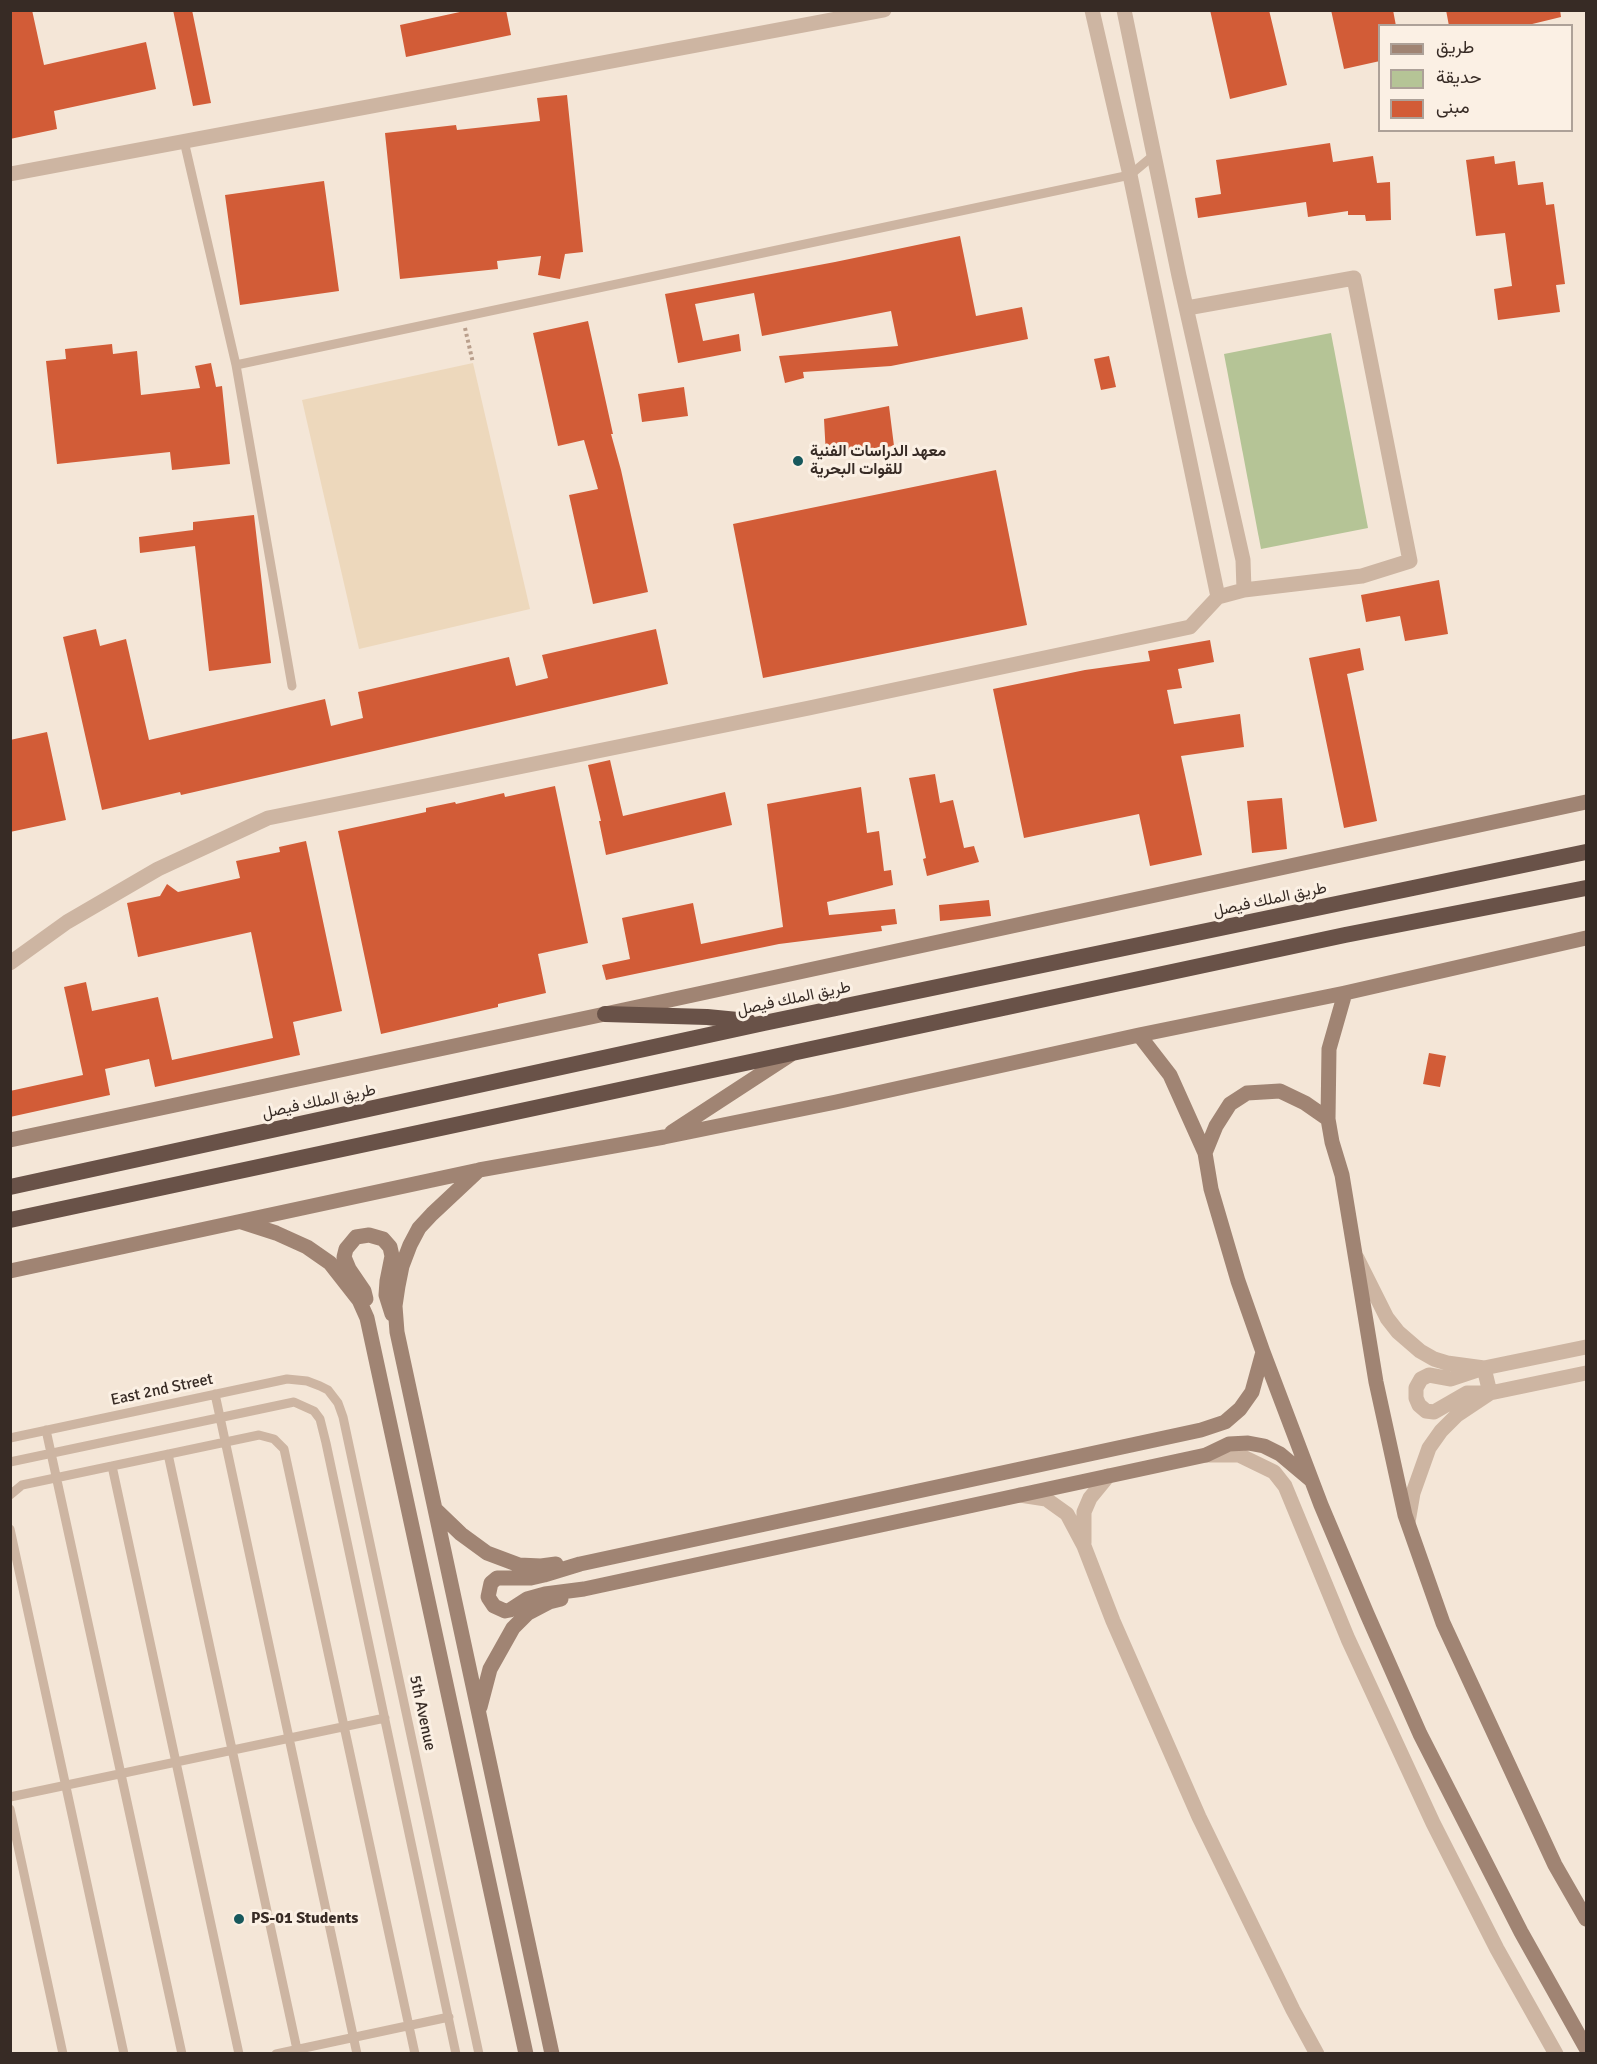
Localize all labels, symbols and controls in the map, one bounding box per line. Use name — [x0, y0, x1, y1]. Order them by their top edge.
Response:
legend — [1378, 24, 1573, 132]
text: طريق — [1436, 36, 1474, 58]
text: حديقة — [1436, 66, 1482, 88]
text: مبنى — [1436, 96, 1470, 118]
place label: معهد الدراسات الفنية للقوات البحرية — [810, 442, 946, 480]
marker: معهد الدراسات الفنية للقوات البحرية — [791, 454, 805, 468]
street label: طريق الملك فيصل — [1211, 879, 1329, 921]
street label: طريق الملك فيصل — [735, 978, 853, 1020]
street label: طريق الملك فيصل — [260, 1081, 378, 1123]
street label: East 2nd Street — [109, 1370, 215, 1410]
street label: 5th Avenue — [405, 1674, 439, 1752]
place label: PS-01 Students — [251, 1909, 358, 1929]
marker: PS-01 Students — [232, 1912, 246, 1926]

